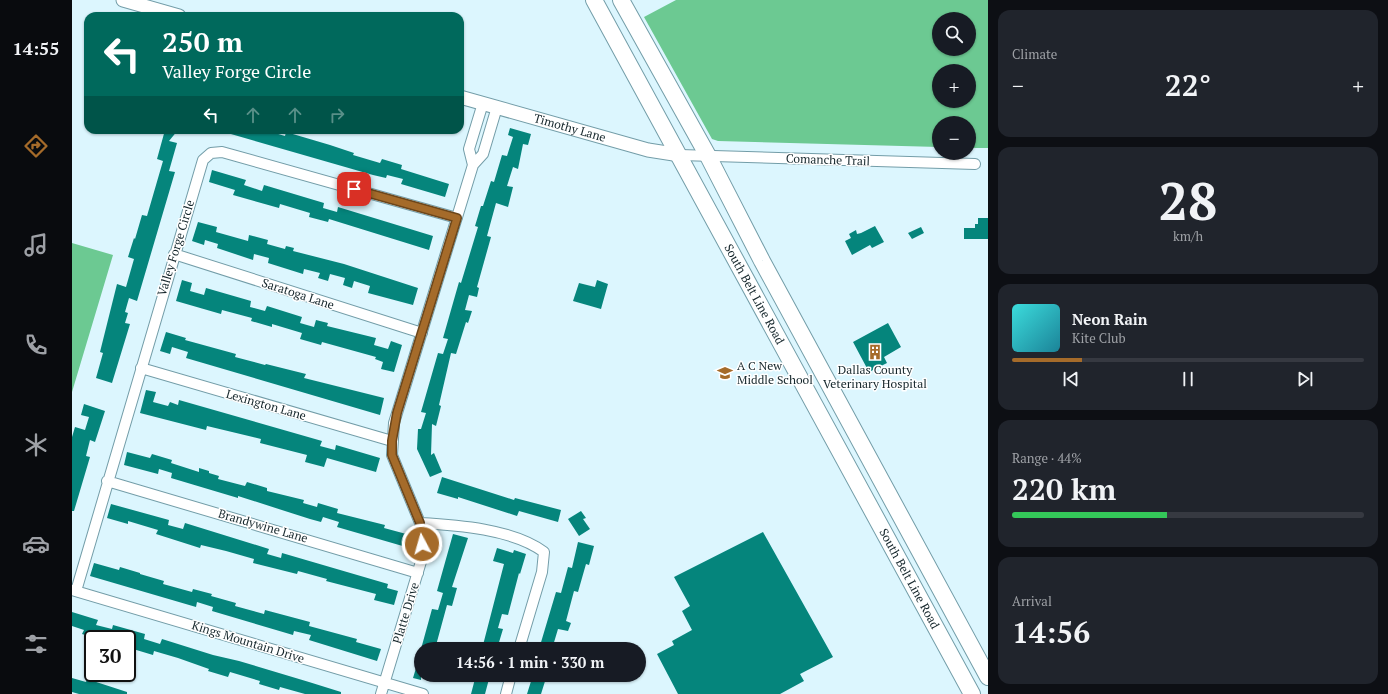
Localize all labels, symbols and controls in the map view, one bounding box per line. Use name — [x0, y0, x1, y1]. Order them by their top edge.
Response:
map controls — [932, 12, 976, 160]
button: search — [932, 12, 976, 56]
text: 250 m — [162, 23, 243, 60]
icon: left — [96, 28, 148, 80]
text: 14:55 — [13, 36, 59, 60]
text: Climate — [1012, 45, 1057, 63]
text: Valley Forge Circle — [162, 59, 311, 83]
button: + — [932, 64, 976, 108]
text: 22° — [1165, 65, 1211, 105]
text: − — [1012, 71, 1024, 100]
text: + — [1352, 71, 1364, 100]
icon: left — [200, 104, 222, 126]
icon: ahead — [242, 104, 264, 126]
icon: ahead — [284, 104, 306, 126]
icon: right — [326, 104, 348, 126]
street label: Timothy Lane — [532, 110, 608, 145]
button: − — [932, 116, 976, 160]
icon: directions — [22, 132, 50, 160]
street label: Comanche Trail — [786, 151, 871, 168]
text: 28 — [1159, 166, 1217, 235]
pin — [337, 172, 371, 206]
icon: arrive — [343, 178, 365, 200]
street label: Valley Forge Circle — [154, 198, 197, 298]
text: km/h — [1173, 227, 1203, 245]
icon: music — [22, 231, 50, 259]
street label: South Belt Line Road — [721, 241, 788, 347]
street label: Saratoga Lane — [260, 275, 336, 312]
text: Neon Rain — [1072, 309, 1148, 329]
text: Kite Club — [1072, 329, 1126, 347]
icon: phone — [22, 331, 50, 359]
building icon: Dallas County Veterinary Hospital — [866, 343, 884, 361]
place label: A C New Middle School — [737, 358, 813, 387]
place label: Dallas County Veterinary Hospital — [823, 362, 927, 391]
school or university icon: A C New Middle School — [716, 364, 734, 382]
icon: previous — [1060, 368, 1082, 390]
icon: pause — [1177, 368, 1199, 390]
icon: next — [1294, 368, 1316, 390]
street label: Lexington Lane — [224, 386, 308, 423]
icon: climate — [22, 431, 50, 459]
text: Range · 44% — [1012, 449, 1082, 467]
text: 220 km — [1012, 469, 1116, 509]
street label: Brandywine Lane — [217, 506, 310, 545]
position arrow — [401, 523, 443, 565]
street label: South Belt Line Road — [876, 526, 943, 632]
icon: car — [22, 530, 50, 558]
street label: Platte Drive — [389, 580, 422, 645]
text: Arrival — [1012, 592, 1052, 610]
text: 14:56 — [1012, 612, 1090, 652]
street label: Kings Mountain Drive — [190, 617, 306, 666]
icon: filters — [22, 630, 50, 658]
speed limit sign: 30 — [84, 630, 136, 682]
text: 14:56 · 1 min · 330 m — [456, 652, 604, 672]

